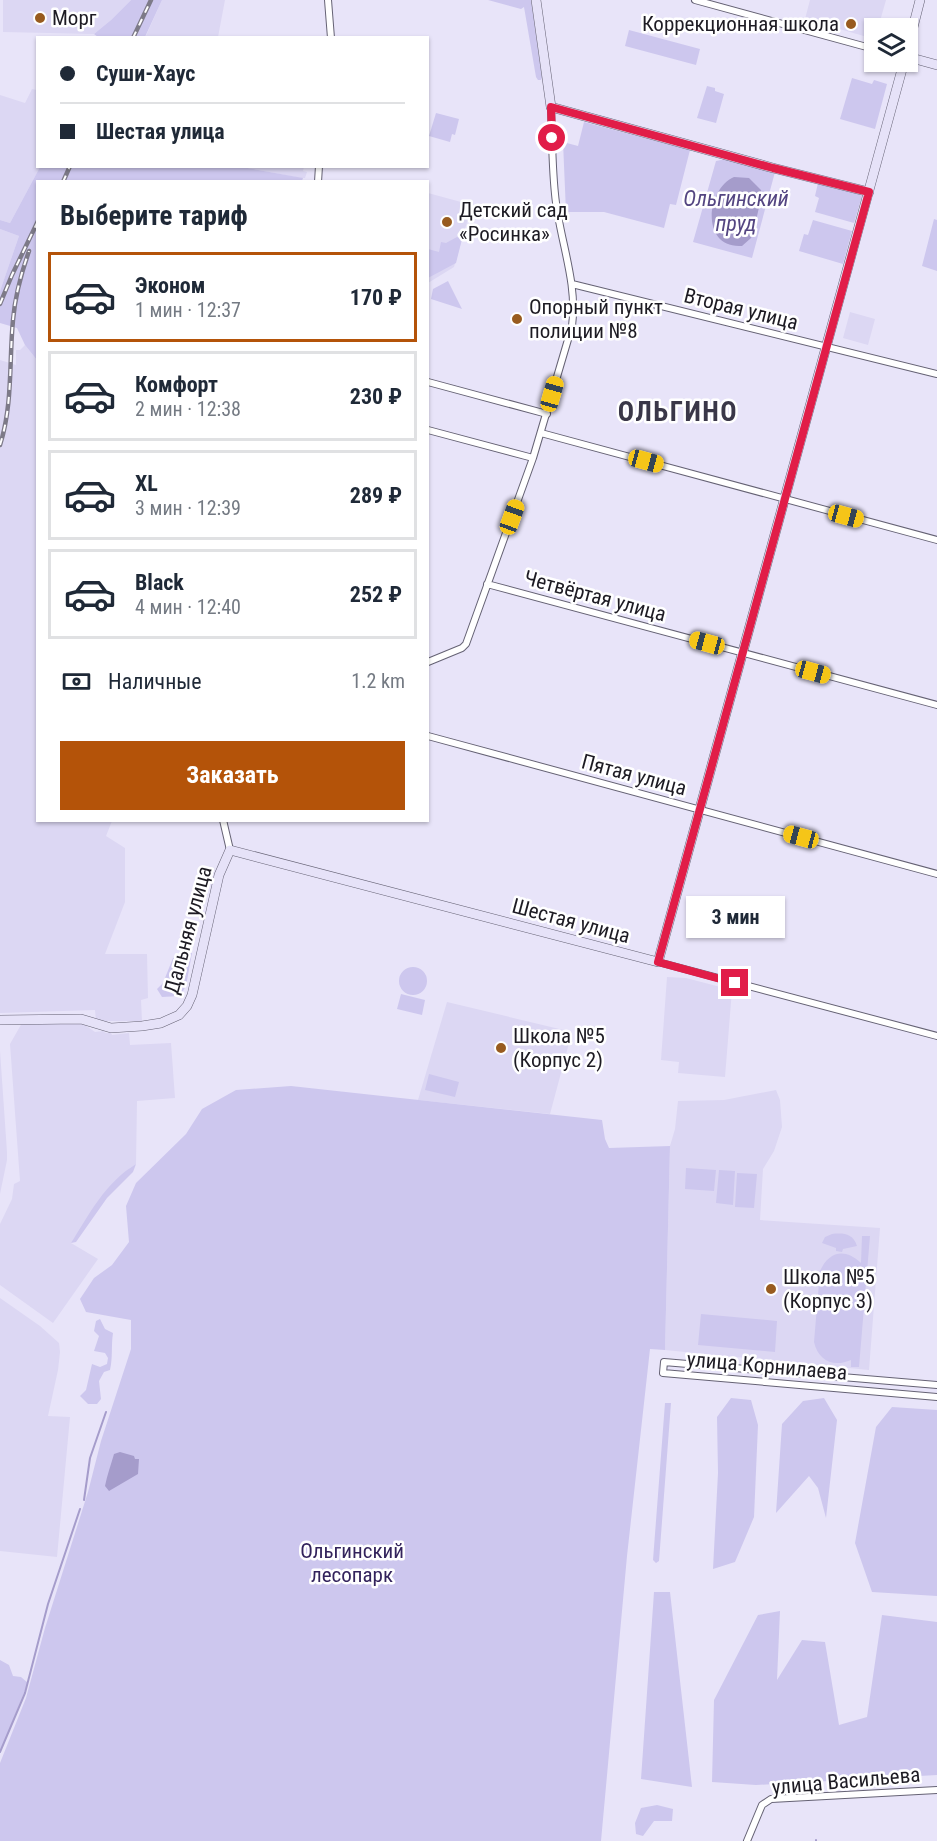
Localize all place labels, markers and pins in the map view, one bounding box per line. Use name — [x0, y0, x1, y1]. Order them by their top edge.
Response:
place label: Морг — [52, 6, 97, 30]
marker: Морг — [33, 11, 47, 25]
place label: Коррекционная школа — [642, 12, 839, 36]
marker: Коррекционная школа — [844, 17, 858, 31]
place label: Детский сад «Росинка» — [459, 198, 568, 246]
marker: Детский сад «Росинка» — [440, 215, 454, 229]
place label: Опорный пункт полиции №8 — [529, 295, 663, 343]
marker: Опорный пункт полиции №8 — [510, 312, 524, 326]
place label: Школа №5 (Корпус 2) — [513, 1024, 605, 1072]
marker: Школа №5 (Корпус 2) — [494, 1041, 508, 1055]
place label: Школа №5 (Корпус 3) — [783, 1265, 875, 1313]
marker: Школа №5 (Корпус 3) — [764, 1282, 778, 1296]

